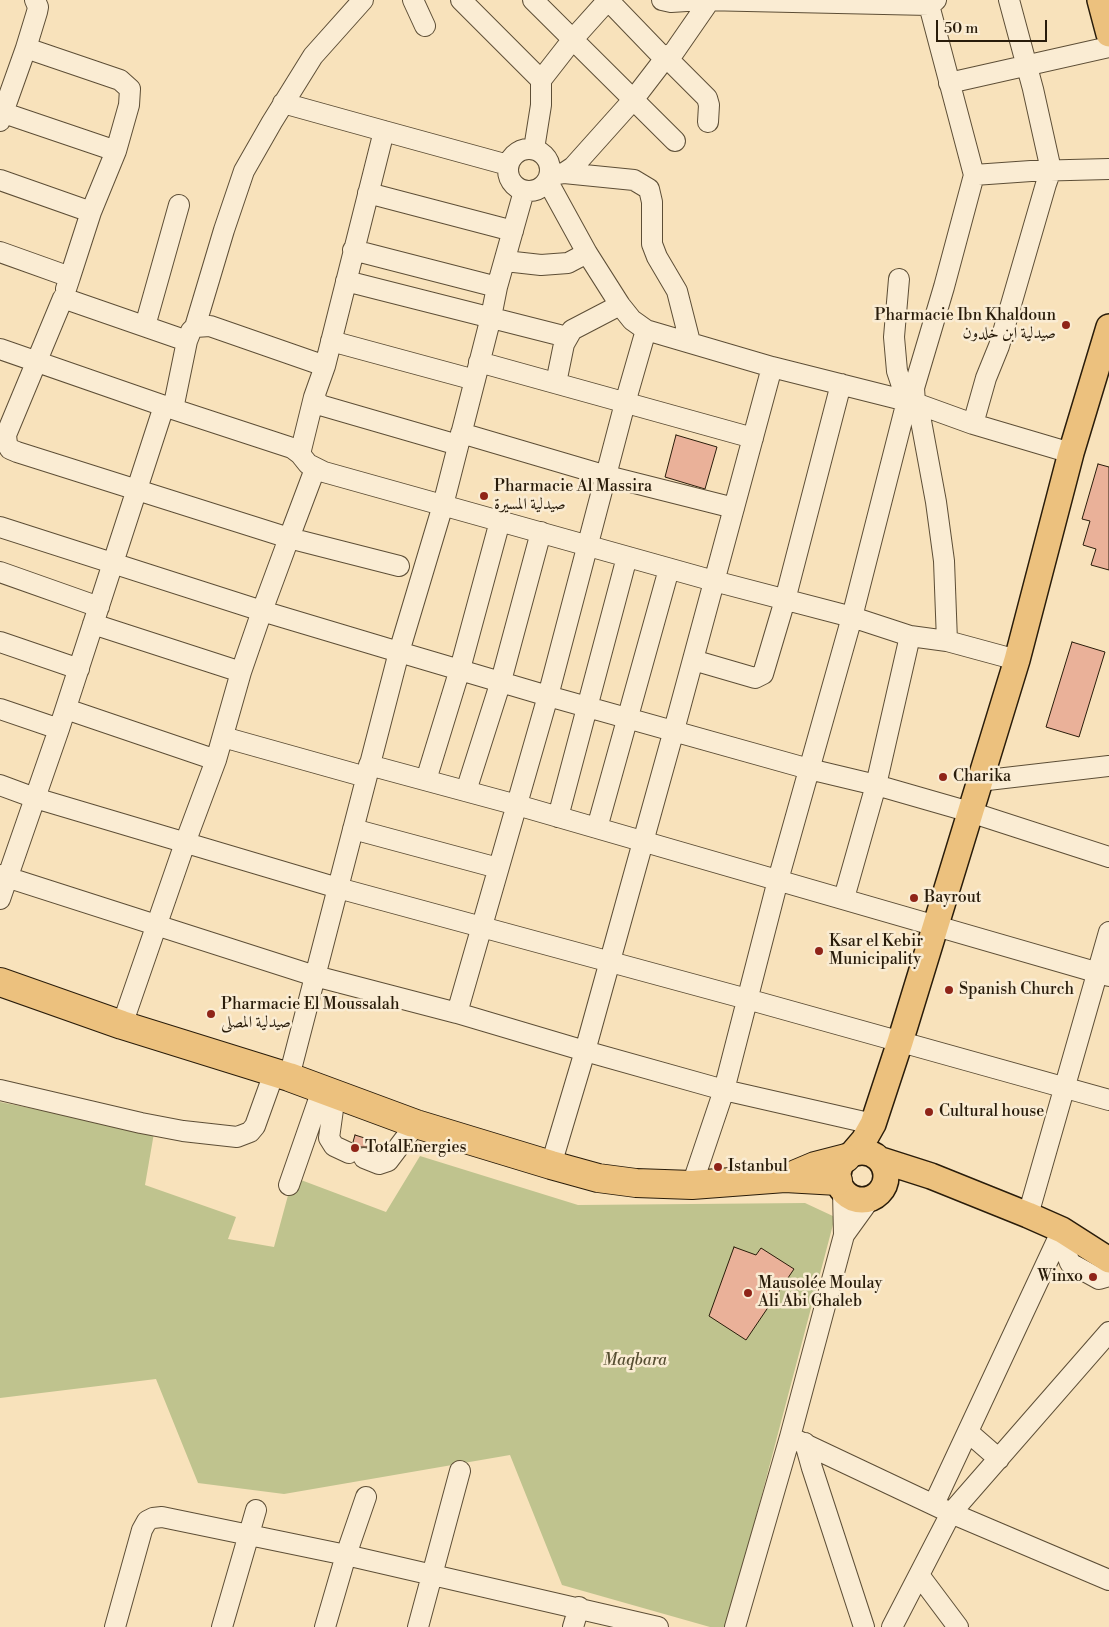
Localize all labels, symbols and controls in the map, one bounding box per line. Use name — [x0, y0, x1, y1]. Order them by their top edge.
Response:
scale bar — [939, 10, 1050, 42]
text: 50 m — [944, 19, 978, 38]
place label: Pharmacie Ibn Khaldoun صيدلية ابن خلدون — [875, 306, 1056, 344]
marker: Pharmacie Ibn Khaldoun صيدلية ابن خلدون — [1060, 319, 1072, 331]
place label: Pharmacie Al Massira صيدلية المسيرة — [494, 477, 652, 515]
marker: Pharmacie Al Massira صيدلية المسيرة — [478, 490, 490, 502]
place label: Charika — [953, 767, 1011, 787]
marker: Charika — [937, 771, 949, 783]
place label: Bayrout — [924, 888, 981, 908]
marker: Bayrout — [908, 892, 920, 904]
place label: Ksar el Kebir Municipality — [829, 932, 923, 970]
marker: Ksar el Kebir Municipality — [813, 945, 825, 957]
place label: Spanish Church — [959, 980, 1074, 1000]
marker: Spanish Church — [943, 984, 955, 996]
place label: Pharmacie El Moussalah صيدلية المصلى — [221, 995, 399, 1033]
marker: Pharmacie El Moussalah صيدلية المصلى — [205, 1008, 217, 1020]
place label: Cultural house — [939, 1102, 1044, 1122]
marker: Cultural house — [923, 1106, 935, 1118]
place label: TotalEnergies — [365, 1138, 467, 1158]
marker: TotalEnergies — [349, 1142, 361, 1154]
place label: Istanbul — [728, 1157, 788, 1177]
marker: Istanbul — [712, 1161, 724, 1173]
place label: Winxo — [1038, 1267, 1083, 1287]
marker: Winxo — [1087, 1271, 1099, 1283]
place label: Mausolée Moulay Ali Abi Ghaleb — [758, 1274, 882, 1312]
marker: Mausolée Moulay Ali Abi Ghaleb — [742, 1287, 754, 1299]
park label: Maqbara — [603, 1351, 667, 1371]

